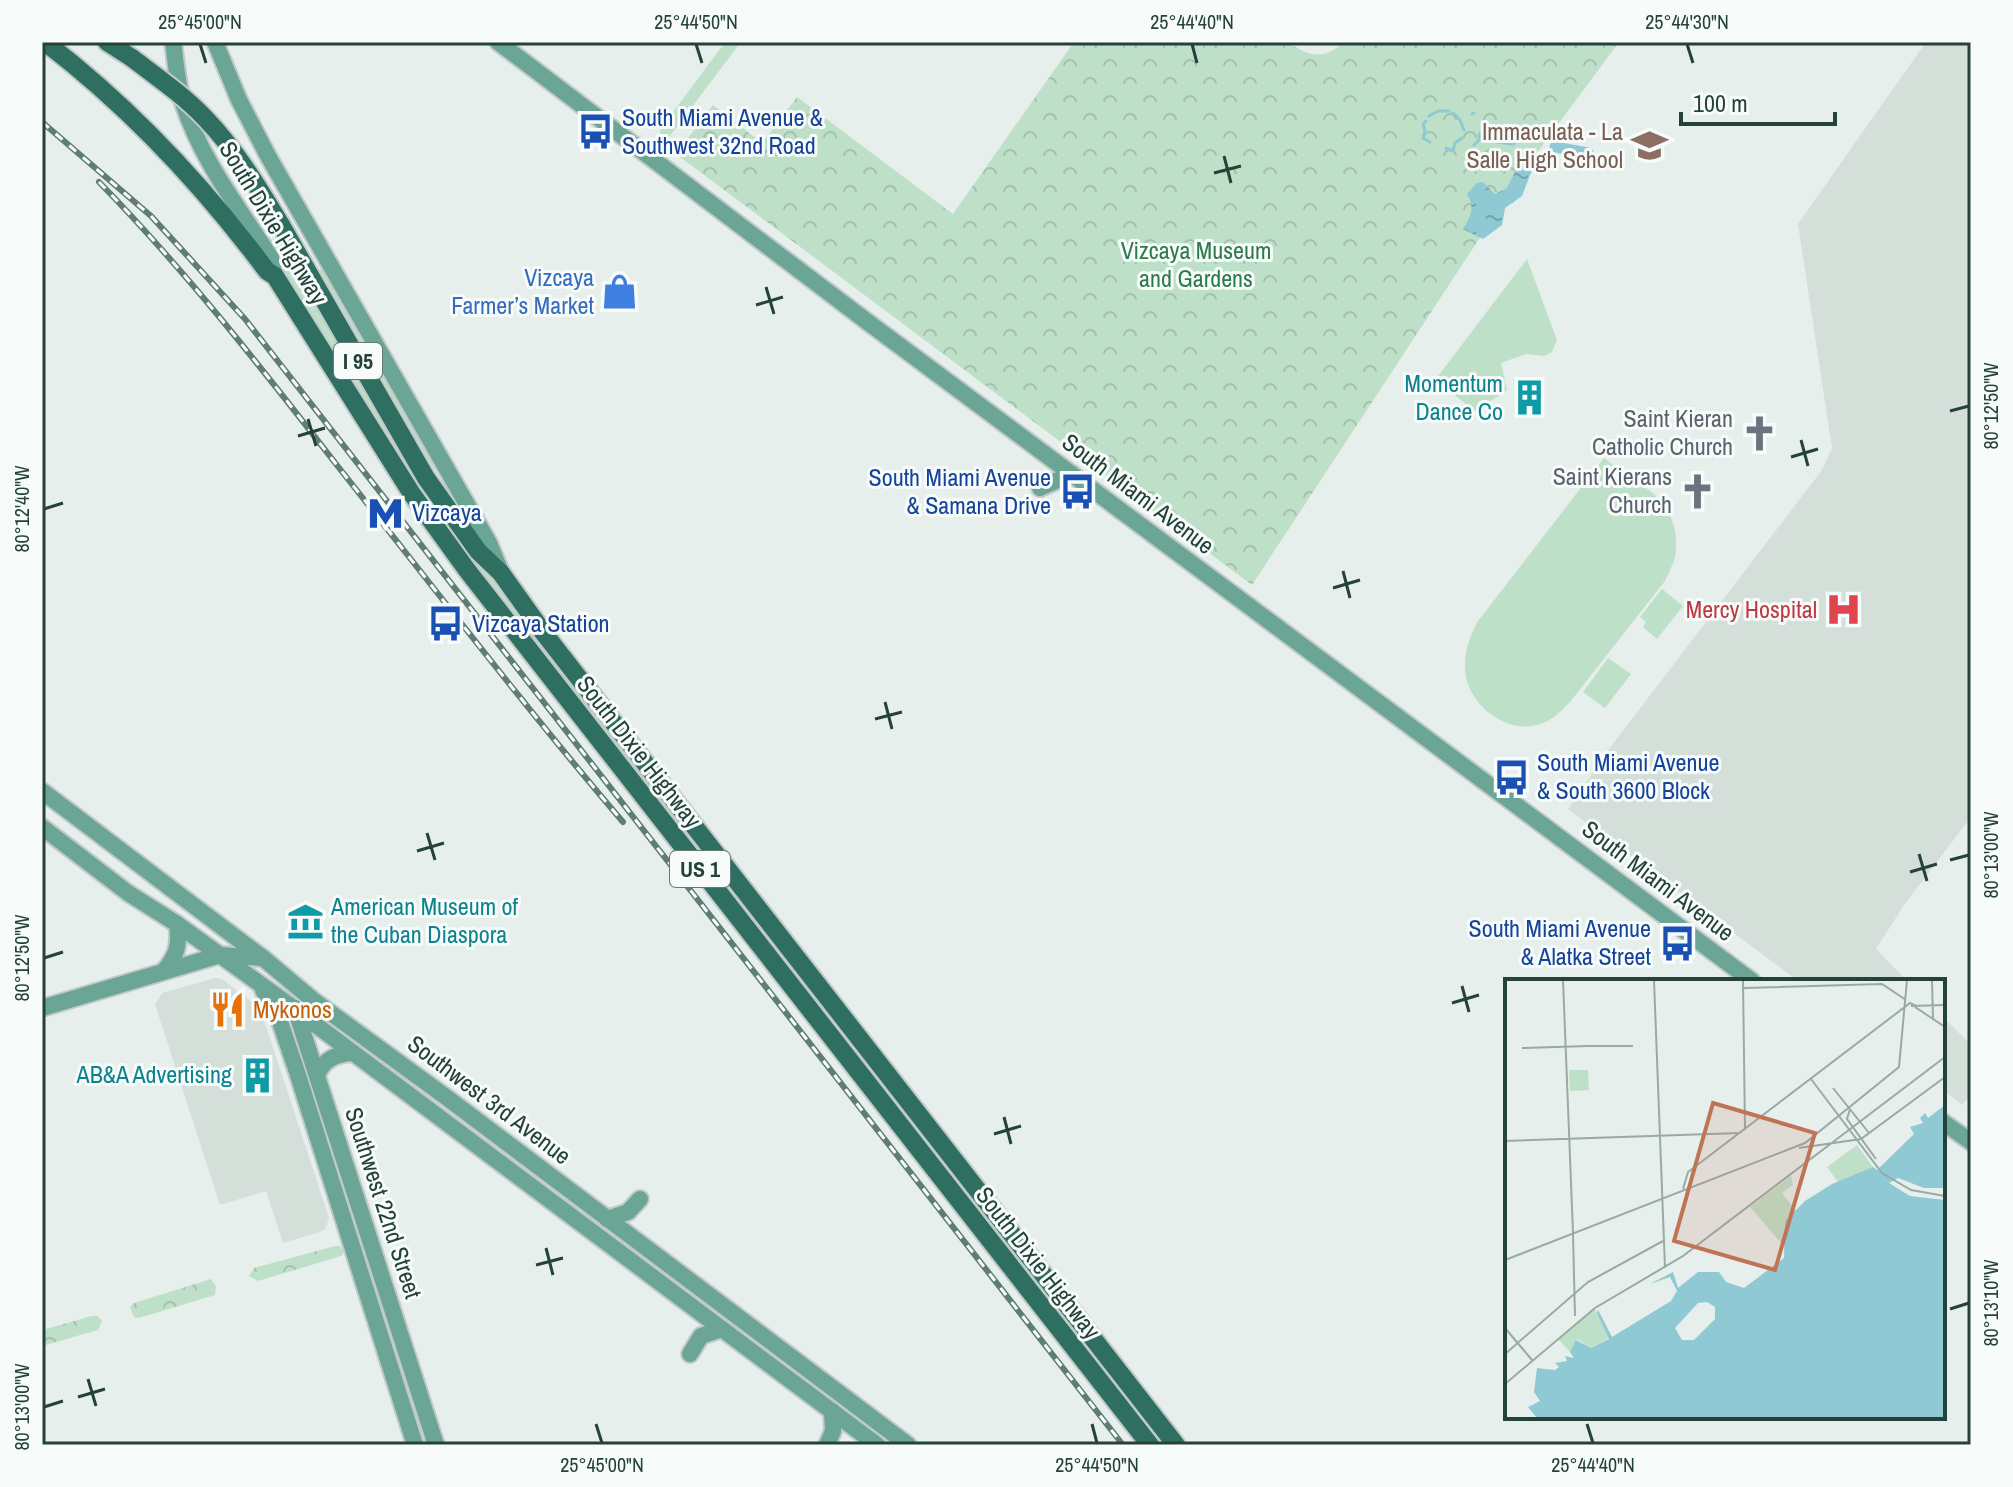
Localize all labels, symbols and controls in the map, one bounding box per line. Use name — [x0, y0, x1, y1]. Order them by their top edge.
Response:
text: 25°45'00"N — [158, 8, 242, 35]
text: 25°44'50"N — [654, 8, 738, 35]
text: 25°44'40"N — [1150, 8, 1234, 35]
text: 25°44'30"N — [1645, 8, 1729, 35]
scale bar — [1681, 76, 1835, 126]
text: 100 m — [1693, 87, 1748, 119]
place label: South Miami Avenue & Southwest 32nd Road — [622, 101, 823, 161]
bus stop icon: South Miami Avenue & Southwest 32nd Road — [577, 113, 615, 151]
place label: Immaculata - La Salle High School — [1467, 115, 1623, 175]
school or university icon: Immaculata - La Salle High School — [1630, 127, 1668, 165]
street label: South Dixie Highway — [213, 135, 335, 310]
park label: Vizcaya Museum and Gardens — [1121, 234, 1271, 294]
place label: Vizcaya Farmer’s Market — [451, 261, 595, 321]
shop icon: Vizcaya Farmer’s Market — [601, 273, 639, 311]
road number: I 95 — [334, 343, 382, 379]
text: 80°12'50"W — [1977, 362, 2004, 450]
place label: Momentum Dance Co — [1405, 367, 1503, 427]
building icon: Momentum Dance Co — [1510, 379, 1548, 417]
place label: Saint Kieran Catholic Church — [1592, 402, 1733, 462]
church icon: Saint Kieran Catholic Church — [1740, 414, 1778, 452]
street label: South Miami Avenue — [1056, 426, 1221, 561]
place label: Saint Kierans Church — [1553, 460, 1672, 520]
place label: South Miami Avenue & Samana Drive — [869, 461, 1051, 521]
text: 80°12'40"W — [8, 465, 35, 553]
church icon: Saint Kierans Church — [1679, 472, 1717, 510]
bus stop icon: South Miami Avenue & Samana Drive — [1058, 473, 1096, 511]
metro station icon: Vizcaya — [367, 494, 405, 532]
place label: Vizcaya — [412, 496, 482, 528]
hospital icon: Mercy Hospital — [1824, 591, 1862, 629]
place label: Mercy Hospital — [1686, 593, 1817, 625]
bus stop icon: Vizcaya Station — [427, 605, 465, 643]
place label: Vizcaya Station — [472, 607, 610, 639]
street label: South Dixie Highway — [570, 669, 709, 834]
place label: South Miami Avenue & South 3600 Block — [1537, 746, 1719, 806]
bus stop icon: South Miami Avenue & South 3600 Block — [1492, 758, 1530, 796]
text: 80°13'00"W — [1977, 811, 2004, 899]
street label: South Miami Avenue — [1576, 813, 1741, 948]
road number: US 1 — [670, 851, 730, 887]
place label: American Museum of the Cuban Diaspora — [330, 890, 519, 950]
museum icon: American Museum of the Cuban Diaspora — [286, 902, 324, 940]
place label: South Miami Avenue & Alatka Street — [1469, 912, 1652, 972]
text: 80°12'50"W — [8, 914, 35, 1002]
bus stop icon: South Miami Avenue & Alatka Street — [1658, 924, 1696, 962]
inset map — [1505, 979, 1945, 1419]
restaurant icon: Mykonos — [208, 991, 246, 1029]
place label: Mykonos — [253, 993, 332, 1025]
street label: Southwest 3rd Avenue — [401, 1027, 578, 1171]
building icon: AB&A Advertising — [239, 1056, 277, 1094]
place label: AB&A Advertising — [76, 1058, 232, 1090]
street label: Southwest 22nd Street — [338, 1103, 430, 1303]
street label: South Dixie Highway — [969, 1180, 1108, 1345]
text: 80°13'10"W — [1977, 1259, 2004, 1347]
text: 80°13'00"W — [8, 1363, 35, 1451]
text: 25°45'00"N — [560, 1451, 644, 1478]
text: 25°44'50"N — [1055, 1451, 1139, 1478]
text: 25°44'40"N — [1551, 1451, 1635, 1478]

